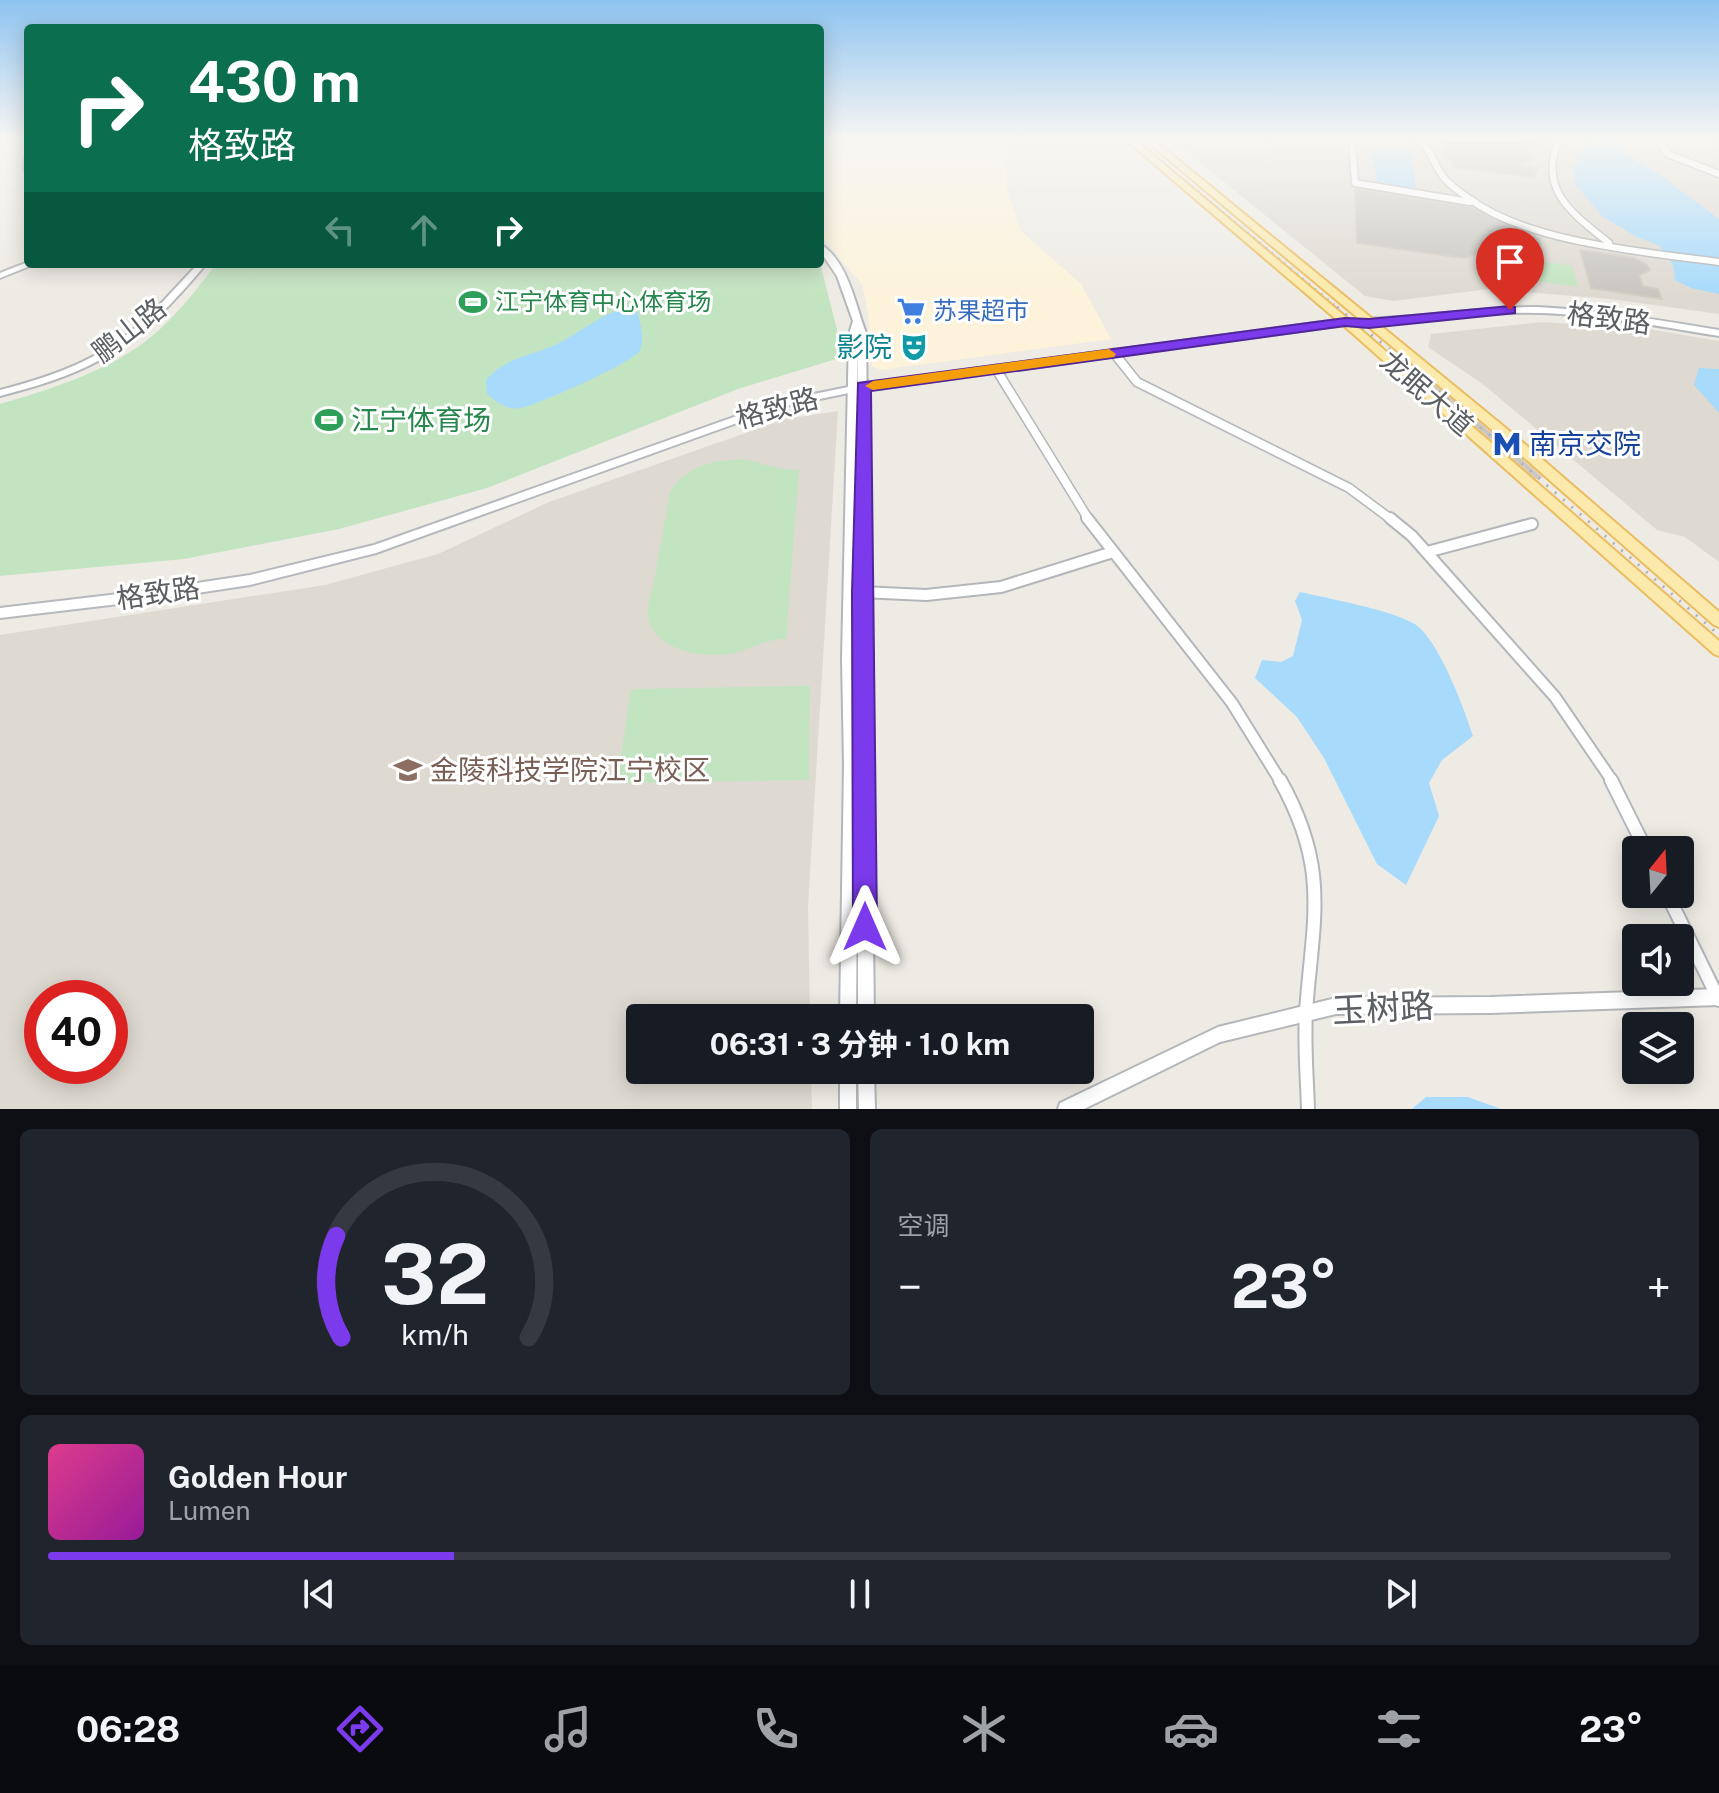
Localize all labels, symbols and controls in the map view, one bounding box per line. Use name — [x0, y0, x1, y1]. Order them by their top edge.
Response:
text: 430 m — [188, 49, 361, 115]
icon: right — [56, 56, 160, 160]
text: 格致路 — [188, 124, 296, 166]
icon: left — [318, 208, 362, 252]
icon: ahead — [402, 208, 446, 252]
icon: right — [486, 208, 530, 252]
pin — [1476, 228, 1544, 310]
icon: arrive — [1488, 240, 1532, 284]
sports icon: 江宁体育中心体育场 — [458, 287, 488, 317]
place label: 江宁体育中心体育场 — [495, 287, 711, 315]
street label: 鹏山路 — [85, 291, 172, 368]
supermarket icon: 苏果超市 — [896, 296, 926, 326]
place label: 苏果超市 — [933, 296, 1029, 324]
street label: 格致路 — [1565, 296, 1653, 339]
place label: 影院 — [836, 330, 892, 363]
theatre icon: 影院 — [899, 332, 929, 362]
street label: 龙眠大道 — [1374, 343, 1480, 442]
street label: 格致路 — [732, 381, 822, 434]
place label: 江宁体育场 — [351, 403, 491, 436]
sports icon: 江宁体育场 — [314, 405, 344, 435]
place label: 南京交院 — [1529, 427, 1641, 460]
metro station icon: 南京交院 — [1492, 429, 1522, 459]
street label: 格致路 — [114, 570, 202, 615]
place label: 金陵科技学院江宁校区 — [430, 753, 710, 786]
school or university icon: 金陵科技学院江宁校区 — [393, 755, 423, 785]
north arrow — [1622, 836, 1694, 908]
map controls — [1622, 836, 1694, 1084]
position arrow — [823, 885, 907, 969]
button: sound — [1622, 924, 1694, 996]
speed limit sign: 40 — [24, 980, 128, 1084]
street label: 玉树路 — [1331, 985, 1435, 1031]
button: layers — [1622, 1012, 1694, 1084]
text: 06:31 · 3 分钟 · 1.0 km — [710, 1026, 1010, 1062]
text: 空调 — [898, 1210, 950, 1241]
text: 32 — [381, 1225, 489, 1323]
text: 23° — [1231, 1251, 1337, 1322]
text: − — [898, 1261, 922, 1313]
text: + — [1647, 1261, 1671, 1313]
text: km/h — [401, 1318, 468, 1351]
text: Golden Hour — [168, 1459, 347, 1495]
text: Lumen — [168, 1495, 251, 1526]
icon: previous — [297, 1572, 341, 1616]
icon: pause — [838, 1572, 882, 1616]
icon: next — [1379, 1572, 1423, 1616]
icon: directions — [332, 1701, 388, 1757]
icon: music — [540, 1701, 596, 1757]
icon: phone — [748, 1701, 804, 1757]
icon: climate — [956, 1701, 1012, 1757]
icon: car — [1163, 1701, 1219, 1757]
icon: filters — [1371, 1701, 1427, 1757]
text: 06:28 — [76, 1708, 180, 1750]
text: 23° — [1579, 1708, 1643, 1750]

